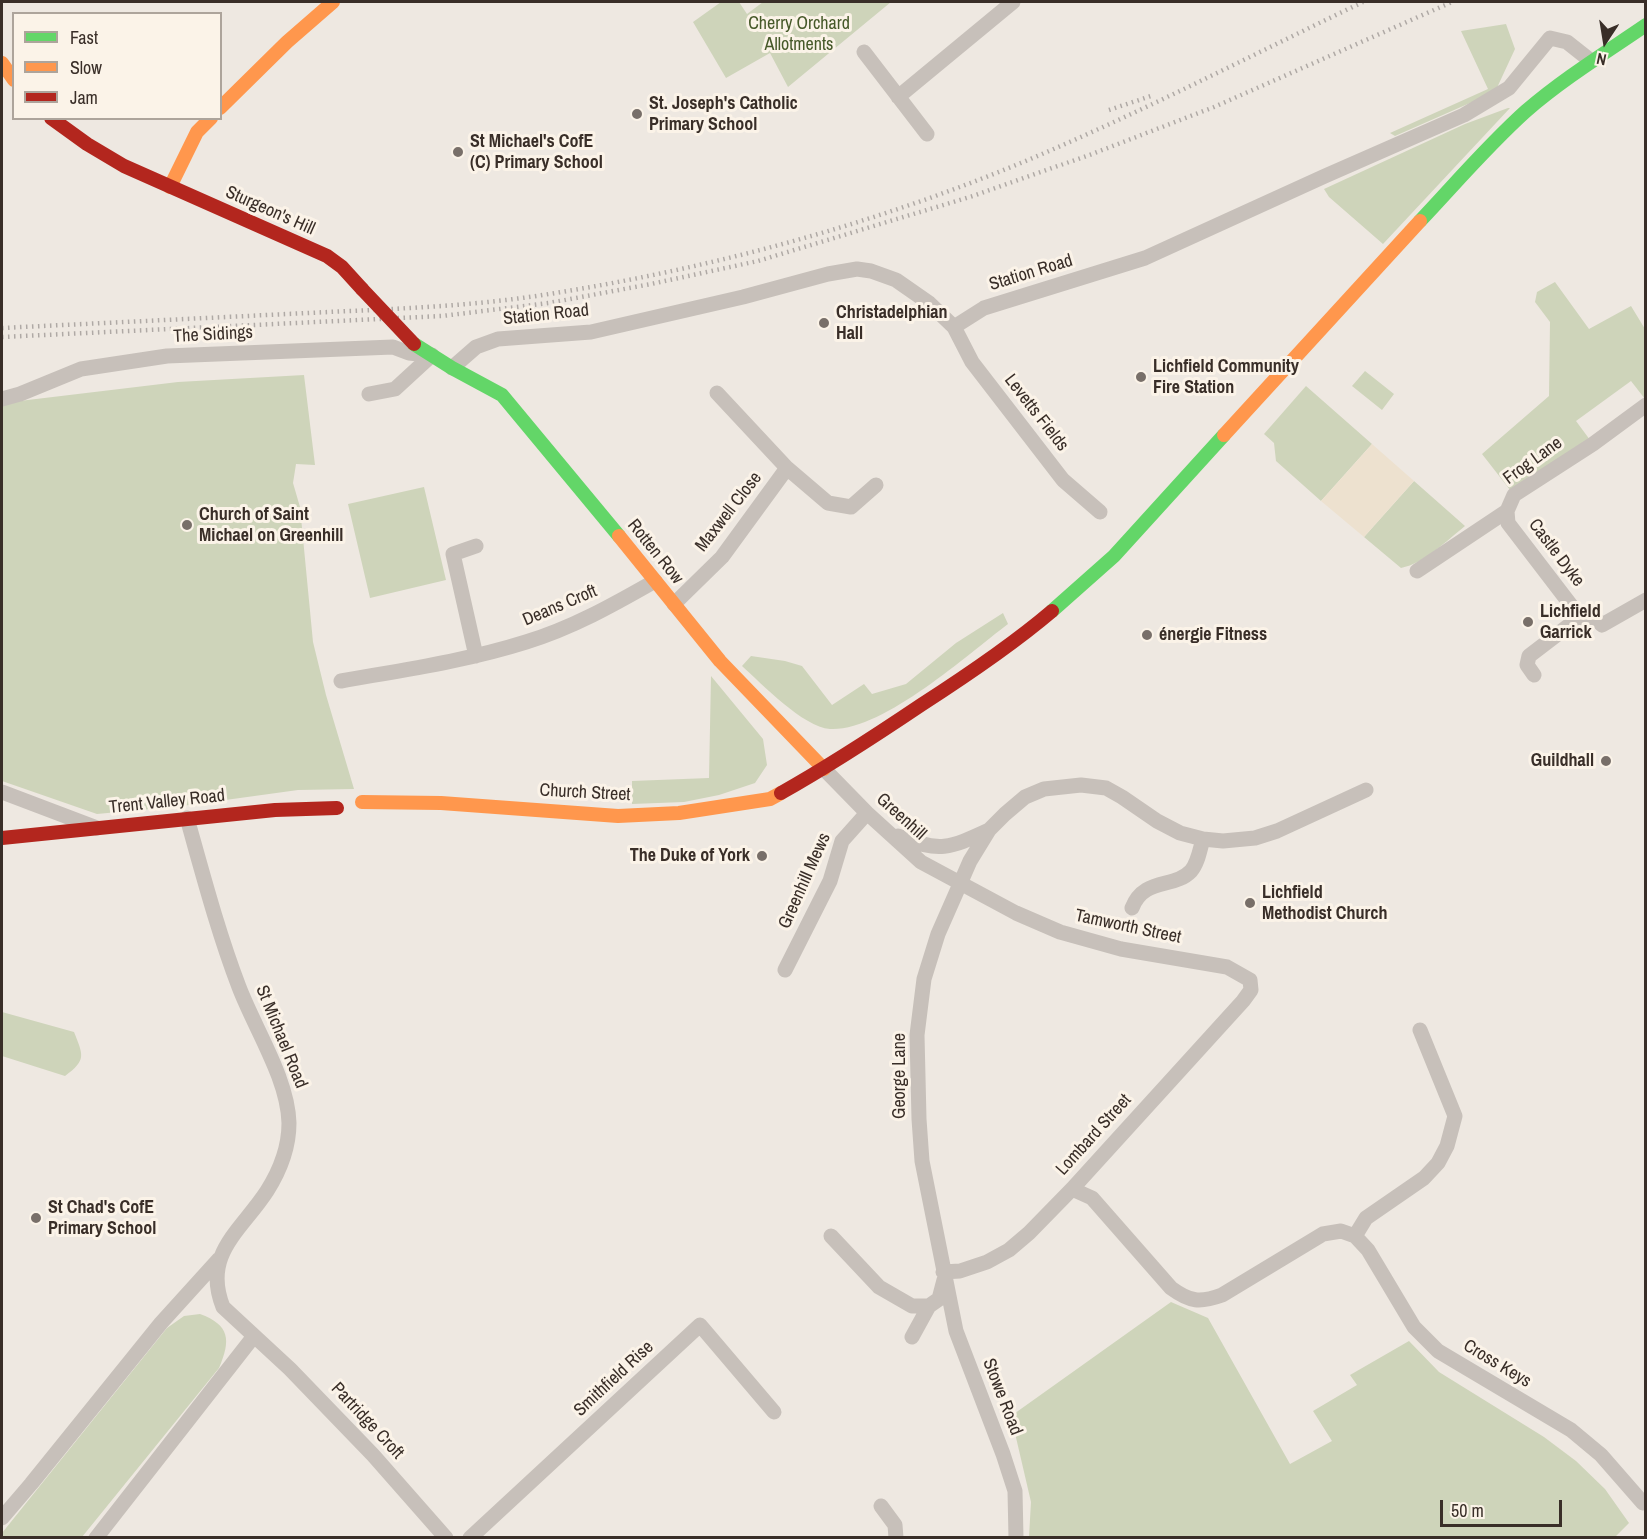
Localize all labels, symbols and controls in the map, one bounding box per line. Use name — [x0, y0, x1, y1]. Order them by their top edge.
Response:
legend — [12, 12, 222, 120]
north arrow — [1575, 12, 1635, 72]
park label: Cherry Orchard Allotments — [748, 13, 850, 56]
text: Fast — [70, 25, 98, 50]
text: N — [1594, 48, 1608, 71]
text: Slow — [70, 55, 102, 80]
text: Jam — [70, 85, 98, 110]
place label: St. Joseph's Catholic Primary School — [649, 93, 798, 136]
marker: St. Joseph's Catholic Primary School — [630, 107, 644, 121]
place label: St Michael's CofE (C) Primary School — [470, 131, 603, 174]
marker: St Michael's CofE (C) Primary School — [451, 145, 465, 159]
street label: Sturgeon's Hill — [222, 182, 318, 240]
street label: Station Road — [987, 250, 1075, 296]
street label: Station Road — [502, 300, 590, 330]
place label: Christadelphian Hall — [836, 302, 948, 344]
marker: Christadelphian Hall — [817, 316, 831, 330]
street label: The Sidings — [173, 322, 253, 348]
place label: Lichfield Community Fire Station — [1153, 356, 1299, 398]
street label: Levetts Fields — [999, 370, 1073, 456]
marker: Lichfield Community Fire Station — [1134, 370, 1148, 384]
street label: Frog Lane — [1499, 432, 1567, 490]
street label: Maxwell Close — [691, 468, 767, 556]
place label: Church of Saint Michael on Greenhill — [199, 504, 343, 546]
street label: Rotten Row — [622, 515, 688, 589]
street label: Castle Dyke — [1523, 515, 1589, 591]
marker: Church of Saint Michael on Greenhill — [180, 518, 194, 532]
street label: Deans Croft — [520, 581, 600, 631]
place label: Lichfield Garrick — [1540, 601, 1601, 644]
marker: Lichfield Garrick — [1521, 615, 1535, 629]
place label: énergie Fitness — [1159, 624, 1267, 646]
marker: énergie Fitness — [1140, 628, 1154, 642]
place label: Guildhall — [1531, 750, 1594, 772]
marker: Guildhall — [1599, 754, 1613, 768]
street label: Church Street — [539, 780, 631, 806]
street label: Trent Valley Road — [108, 785, 226, 819]
street label: Greenhill — [872, 789, 930, 845]
street label: Greenhill Mews — [774, 830, 836, 932]
place label: The Duke of York — [630, 845, 750, 867]
marker: The Duke of York — [755, 849, 769, 863]
place label: Lichfield Methodist Church — [1262, 882, 1387, 924]
marker: Lichfield Methodist Church — [1243, 896, 1257, 910]
street label: Tamworth Street — [1073, 905, 1183, 949]
street label: St Michael Road — [251, 982, 311, 1092]
street label: George Lane — [889, 1033, 911, 1119]
street label: Lombard Street — [1052, 1090, 1136, 1180]
place label: St Chad's CofE Primary School — [48, 1197, 156, 1240]
marker: St Chad's CofE Primary School — [29, 1211, 43, 1225]
street label: Cross Keys — [1459, 1335, 1535, 1393]
street label: Smithfield Rise — [570, 1337, 658, 1421]
street label: Stowe Road — [978, 1356, 1026, 1438]
street label: Partridge Croft — [326, 1378, 408, 1464]
scale bar — [1443, 1488, 1564, 1526]
text: 50 m — [1451, 1498, 1484, 1523]

